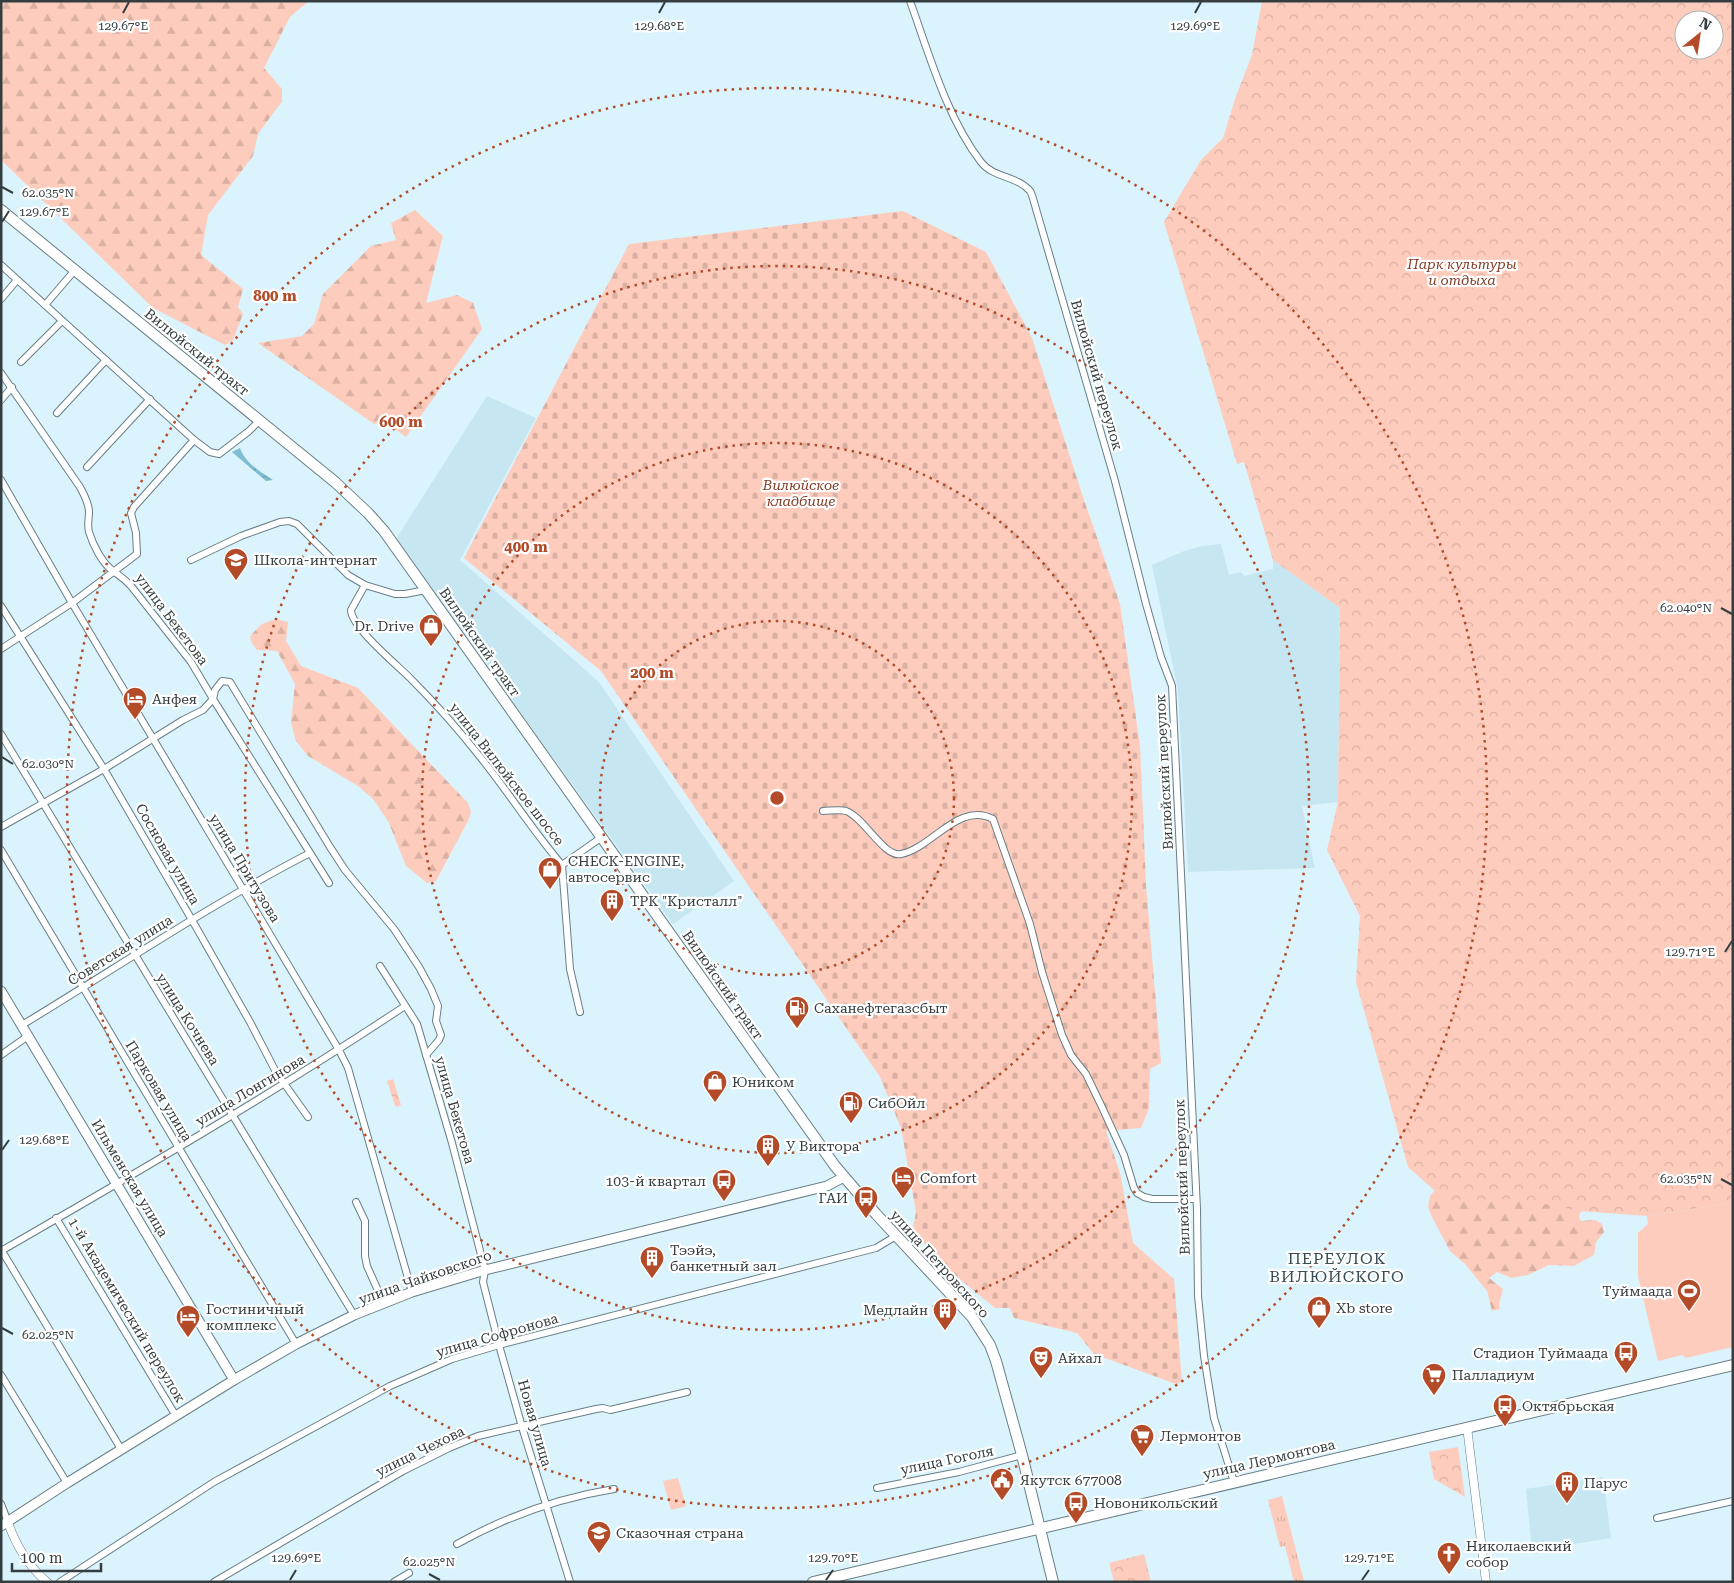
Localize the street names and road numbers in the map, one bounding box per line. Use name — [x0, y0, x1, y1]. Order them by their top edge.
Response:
street label: Вилюйский переулок — [1068, 298, 1126, 452]
street label: Вилюйский тракт — [142, 305, 252, 399]
street label: улица Бекетова — [132, 570, 212, 668]
street label: Вилюйский тракт — [436, 584, 524, 700]
street label: Вилюйский переулок — [1152, 694, 1176, 850]
street label: улица Вилюйское шоссе — [446, 700, 568, 849]
street label: Сосновая улица — [133, 801, 204, 908]
street label: улица Притузова — [206, 811, 284, 926]
street label: Советская улица — [65, 911, 176, 989]
street label: Вилюйский тракт — [679, 927, 767, 1043]
street label: улица Кочнева — [153, 970, 223, 1068]
street label: Парковая улица — [123, 1038, 196, 1145]
street label: улица Лонгинова — [192, 1051, 308, 1129]
street label: улица Бекетова — [432, 1054, 478, 1166]
street label: Вилюйский переулок — [1171, 1099, 1193, 1255]
street label: Ильменская улица — [89, 1116, 172, 1240]
street label: улица Петровского — [887, 1207, 993, 1321]
street label: 1-й Академический переулок — [65, 1215, 189, 1406]
street label: улица Чайковского — [356, 1247, 494, 1307]
street label: улица Софронова — [434, 1310, 560, 1360]
street label: Новая улица — [515, 1378, 555, 1469]
street label: улица Чехова — [373, 1422, 467, 1479]
street label: улица Лермонтова — [1201, 1436, 1337, 1482]
street label: улица Гоголя — [899, 1442, 995, 1478]

